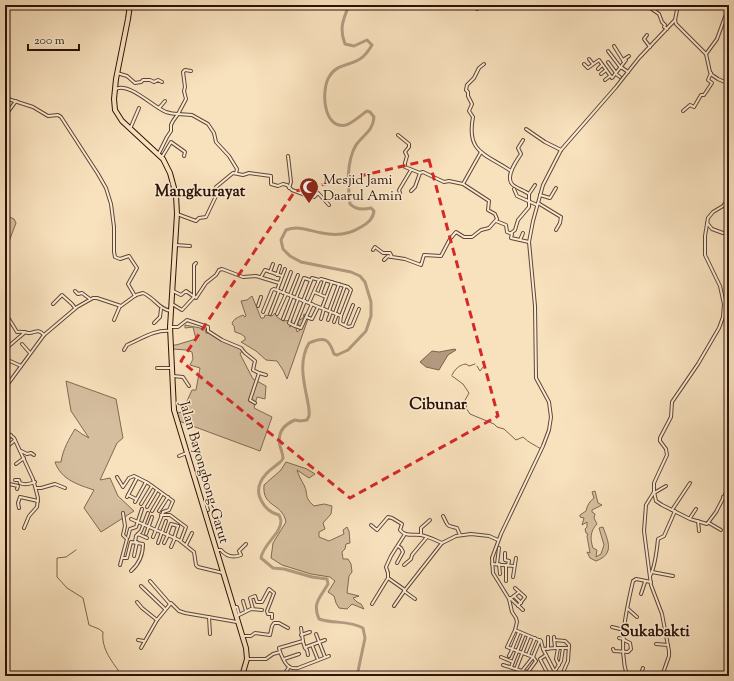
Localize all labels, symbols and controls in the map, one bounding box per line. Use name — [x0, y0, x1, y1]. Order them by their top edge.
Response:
scale bar — [28, 26, 79, 52]
text: 200 m — [34, 32, 65, 50]
place label: Mesjid Jami Daarul Amin — [323, 171, 402, 207]
mosque icon: Mesjid Jami Daarul Amin — [298, 176, 320, 204]
district label: Mangkurayat — [155, 181, 246, 204]
district label: Cibunar — [409, 394, 468, 417]
street label: Jalan Bayongbong-Garut — [173, 398, 233, 546]
district label: Sukabakti — [620, 621, 690, 644]

